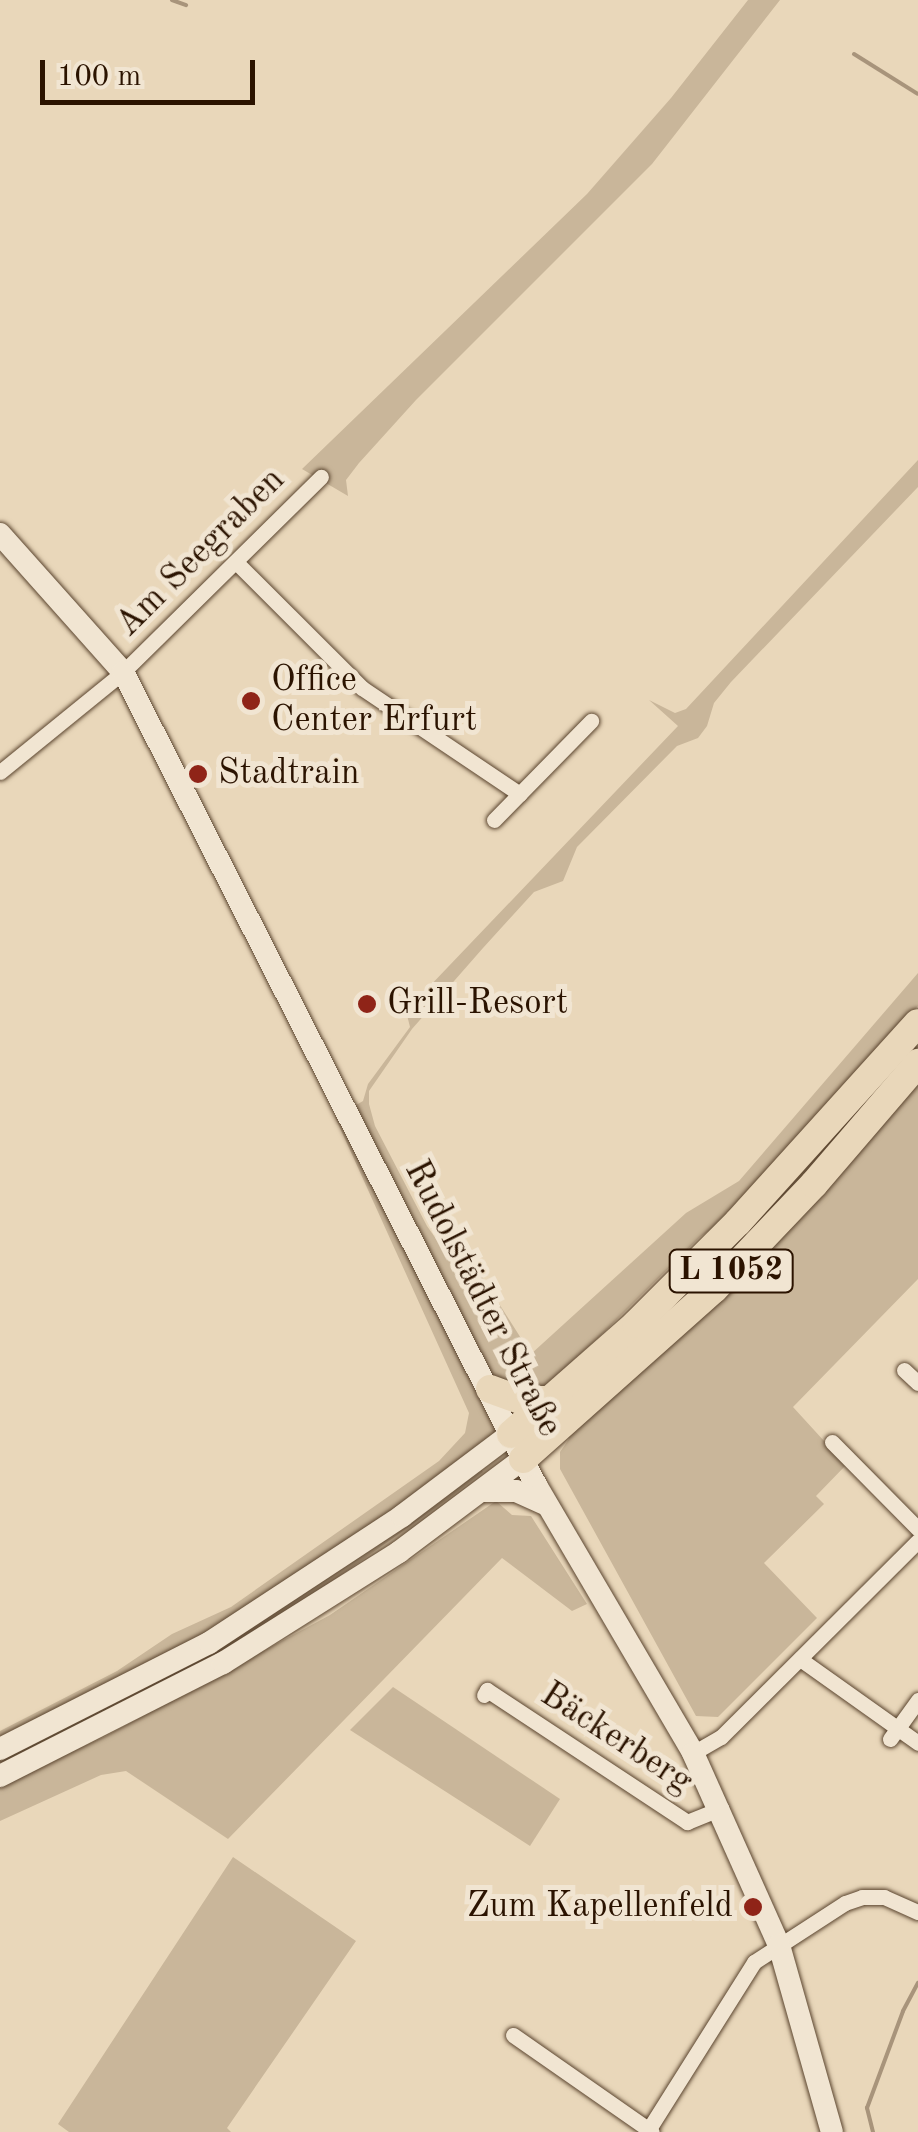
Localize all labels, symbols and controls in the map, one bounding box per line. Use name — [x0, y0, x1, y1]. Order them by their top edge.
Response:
scale bar — [45, 40, 260, 102]
text: 100 m — [57, 62, 141, 92]
street label: Am Seegraben — [108, 460, 294, 646]
place label: Office Center Erfurt — [271, 660, 477, 742]
marker: Office Center Erfurt — [240, 690, 262, 712]
place label: Stadtrain — [218, 753, 360, 795]
marker: Stadtrain — [187, 763, 209, 785]
place label: Grill-Resort — [387, 983, 568, 1025]
marker: Grill-Resort — [356, 993, 378, 1015]
street label: Rudolstädter Straße — [394, 1154, 570, 1444]
road number: L 1052 — [668, 1244, 794, 1298]
street label: Bäckerberg — [532, 1674, 700, 1804]
place label: Zum Kapellenfeld — [467, 1886, 733, 1928]
marker: Zum Kapellenfeld — [742, 1896, 764, 1918]

